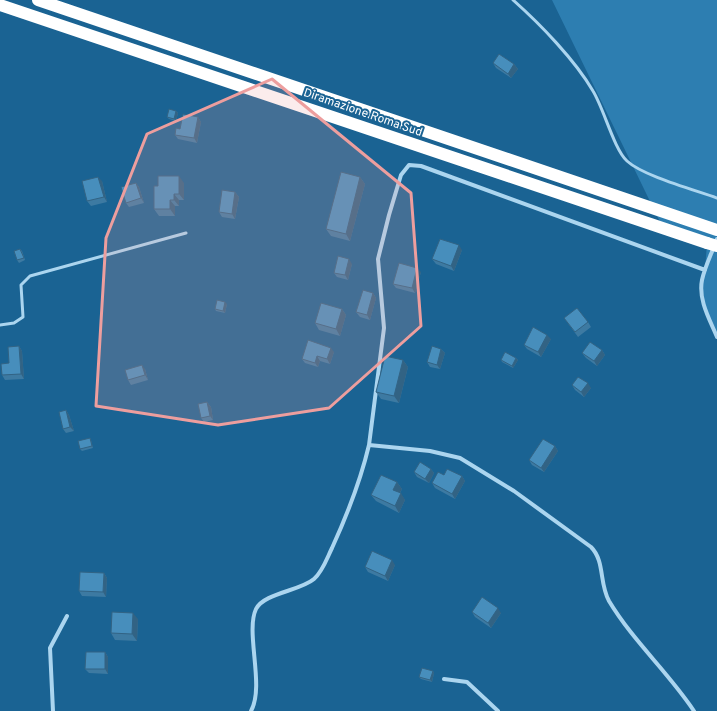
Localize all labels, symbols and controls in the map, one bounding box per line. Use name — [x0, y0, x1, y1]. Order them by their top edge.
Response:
street label: Diramazione Roma Sud — [301, 85, 424, 141]

